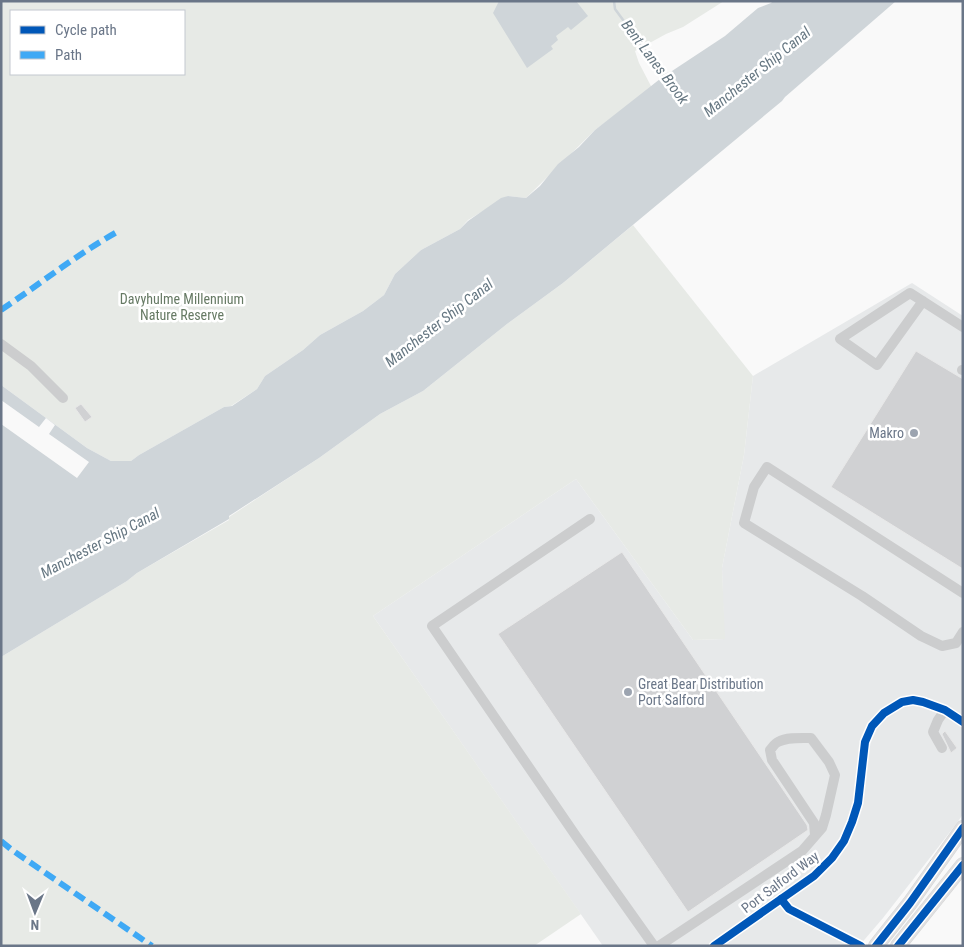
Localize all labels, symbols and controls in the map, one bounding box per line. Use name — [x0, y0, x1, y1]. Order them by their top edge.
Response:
legend — [10, 10, 185, 75]
water label: Bent Lanes Brook — [618, 16, 693, 108]
text: Cycle path — [55, 21, 117, 39]
water label: Manchester Ship Canal — [700, 23, 815, 121]
text: Path — [55, 46, 82, 64]
water label: Manchester Ship Canal — [381, 275, 497, 371]
park label: Davyhulme Millennium Nature Reserve — [120, 291, 244, 323]
place label: Makro — [869, 425, 904, 441]
marker: Makro — [908, 427, 920, 439]
water label: Manchester Ship Canal — [37, 504, 163, 582]
place label: Great Bear Distribution Port Salford — [638, 676, 763, 708]
marker: Great Bear Distribution Port Salford — [622, 686, 634, 698]
street label: Port Salford Way — [738, 848, 822, 916]
north arrow — [10, 887, 60, 937]
text: N — [30, 917, 39, 933]

